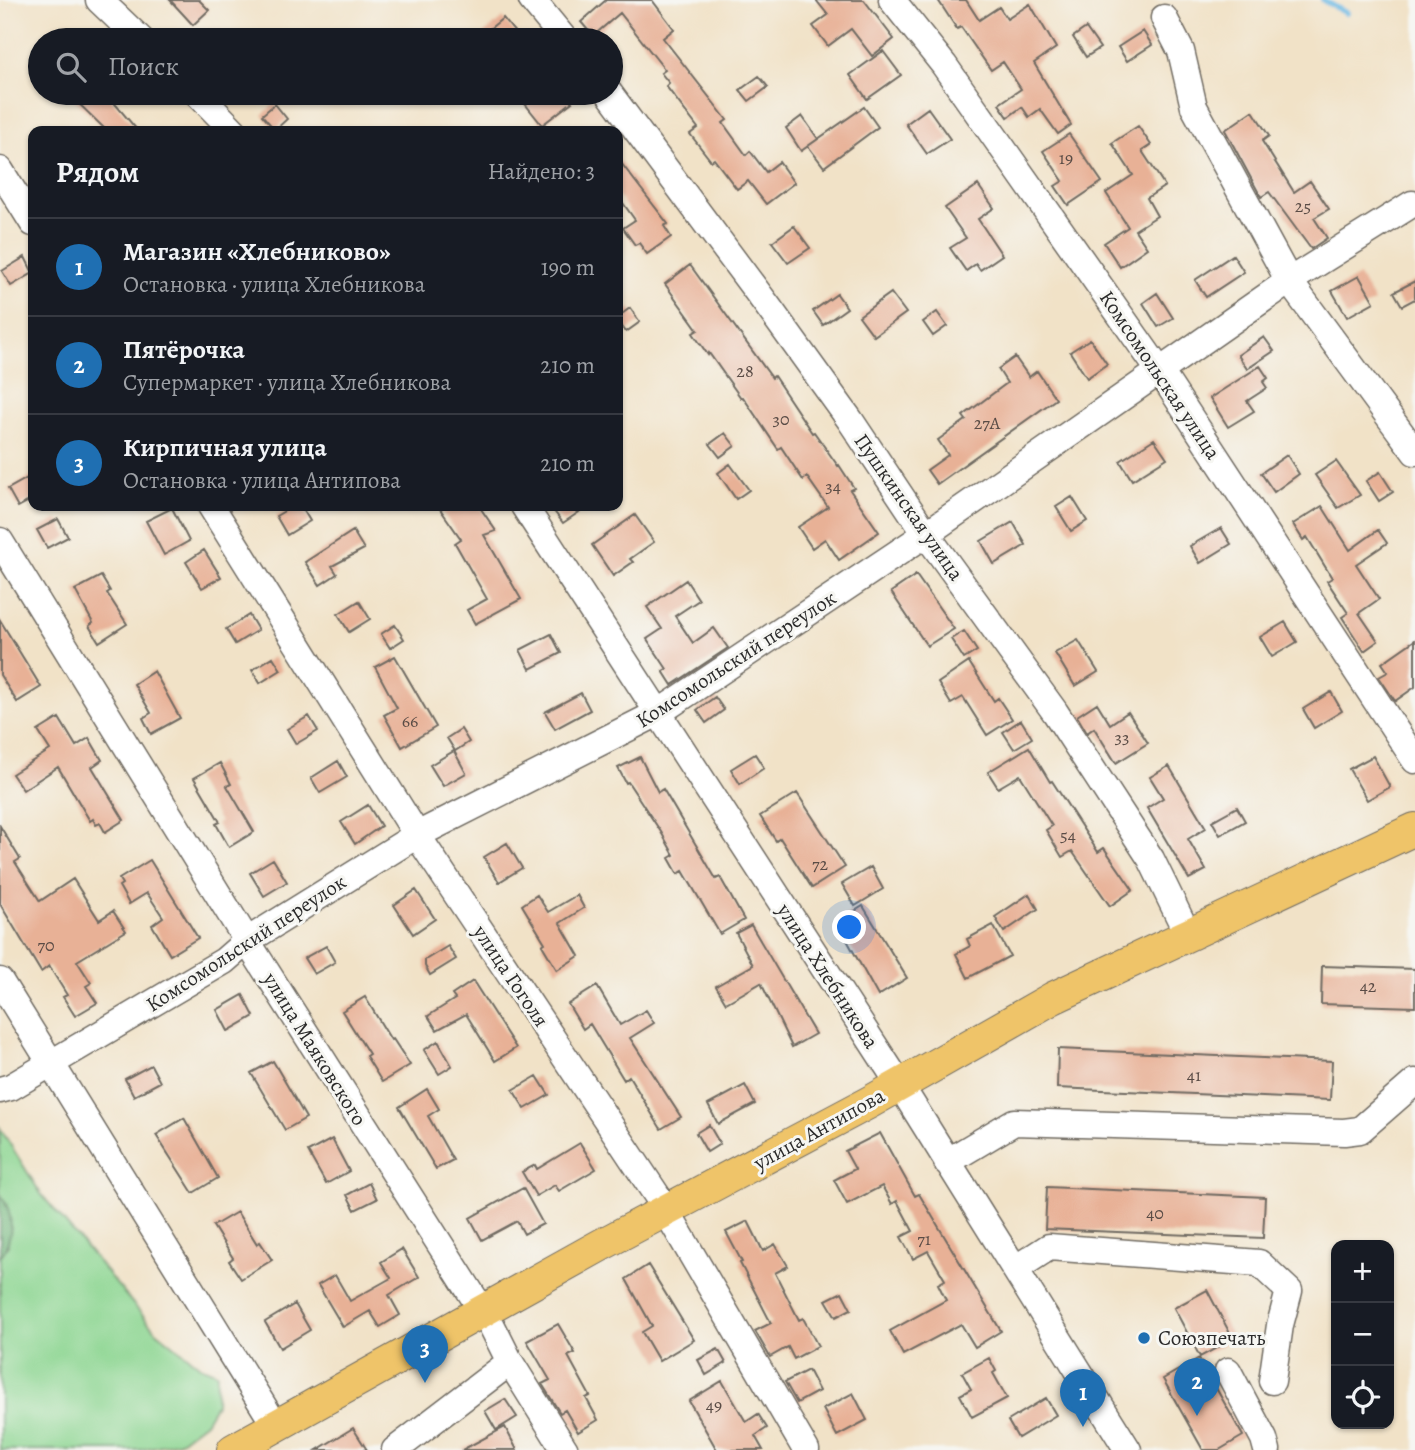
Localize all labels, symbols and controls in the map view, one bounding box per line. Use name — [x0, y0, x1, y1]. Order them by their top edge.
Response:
search box — [28, 28, 623, 105]
icon: search — [52, 48, 90, 86]
text: Поиск — [108, 49, 179, 84]
house number: 19 — [1059, 146, 1073, 170]
text: Рядом — [56, 152, 139, 192]
text: Найдено: 3 — [488, 156, 595, 187]
house number: 25 — [1295, 194, 1311, 218]
text: Магазин «Хлебниково» — [123, 234, 391, 269]
text: 1 — [75, 252, 83, 283]
text: 190 m — [541, 252, 595, 283]
text: Остановка · улица Хлебникова — [123, 269, 425, 300]
street label: Комсомольская улица — [1093, 285, 1227, 465]
text: Пятёрочка — [123, 332, 245, 367]
text: 2 — [73, 350, 85, 381]
text: 210 m — [540, 350, 595, 381]
house number: 28 — [736, 359, 754, 383]
text: Супермаркет · улица Хлебникова — [123, 367, 451, 398]
house number: 30 — [772, 407, 790, 431]
house number: 27А — [974, 411, 1001, 435]
street label: Пушкинская улица — [848, 428, 970, 586]
text: Кирпичная улица — [123, 430, 327, 465]
text: 3 — [74, 448, 84, 479]
text: 210 m — [540, 448, 595, 479]
text: Остановка · улица Антипова — [123, 465, 401, 496]
house number: 34 — [825, 474, 841, 498]
street label: Комсомольский переулок — [630, 584, 842, 734]
house number: 66 — [402, 709, 418, 733]
house number: 33 — [1115, 725, 1129, 749]
house number: 54 — [1060, 823, 1076, 847]
house number: 72 — [812, 852, 828, 876]
street label: Комсомольский переулок — [140, 868, 352, 1018]
street label: улица Хлебникова — [770, 897, 886, 1054]
your location — [832, 910, 866, 944]
street label: улица Гоголя — [466, 919, 555, 1032]
house number: 70 — [37, 933, 55, 957]
street label: улица Маяковского — [256, 966, 373, 1131]
house number: 42 — [1360, 974, 1377, 998]
house number: 41 — [1187, 1063, 1201, 1087]
street label: улица Антипова — [748, 1081, 890, 1177]
house number: 40 — [1146, 1201, 1164, 1225]
house number: 71 — [917, 1227, 931, 1251]
map controls — [1331, 1240, 1394, 1429]
button: + — [1331, 1240, 1394, 1303]
button: − — [1331, 1303, 1394, 1366]
place label: Союзпечать — [1158, 1324, 1266, 1352]
pin: 3 — [402, 1325, 448, 1383]
marker: Союзпечать — [1136, 1330, 1152, 1346]
pin: 2 — [1174, 1358, 1220, 1416]
button: locate — [1331, 1366, 1394, 1429]
pin: 1 — [1060, 1369, 1106, 1427]
house number: 49 — [706, 1393, 722, 1417]

